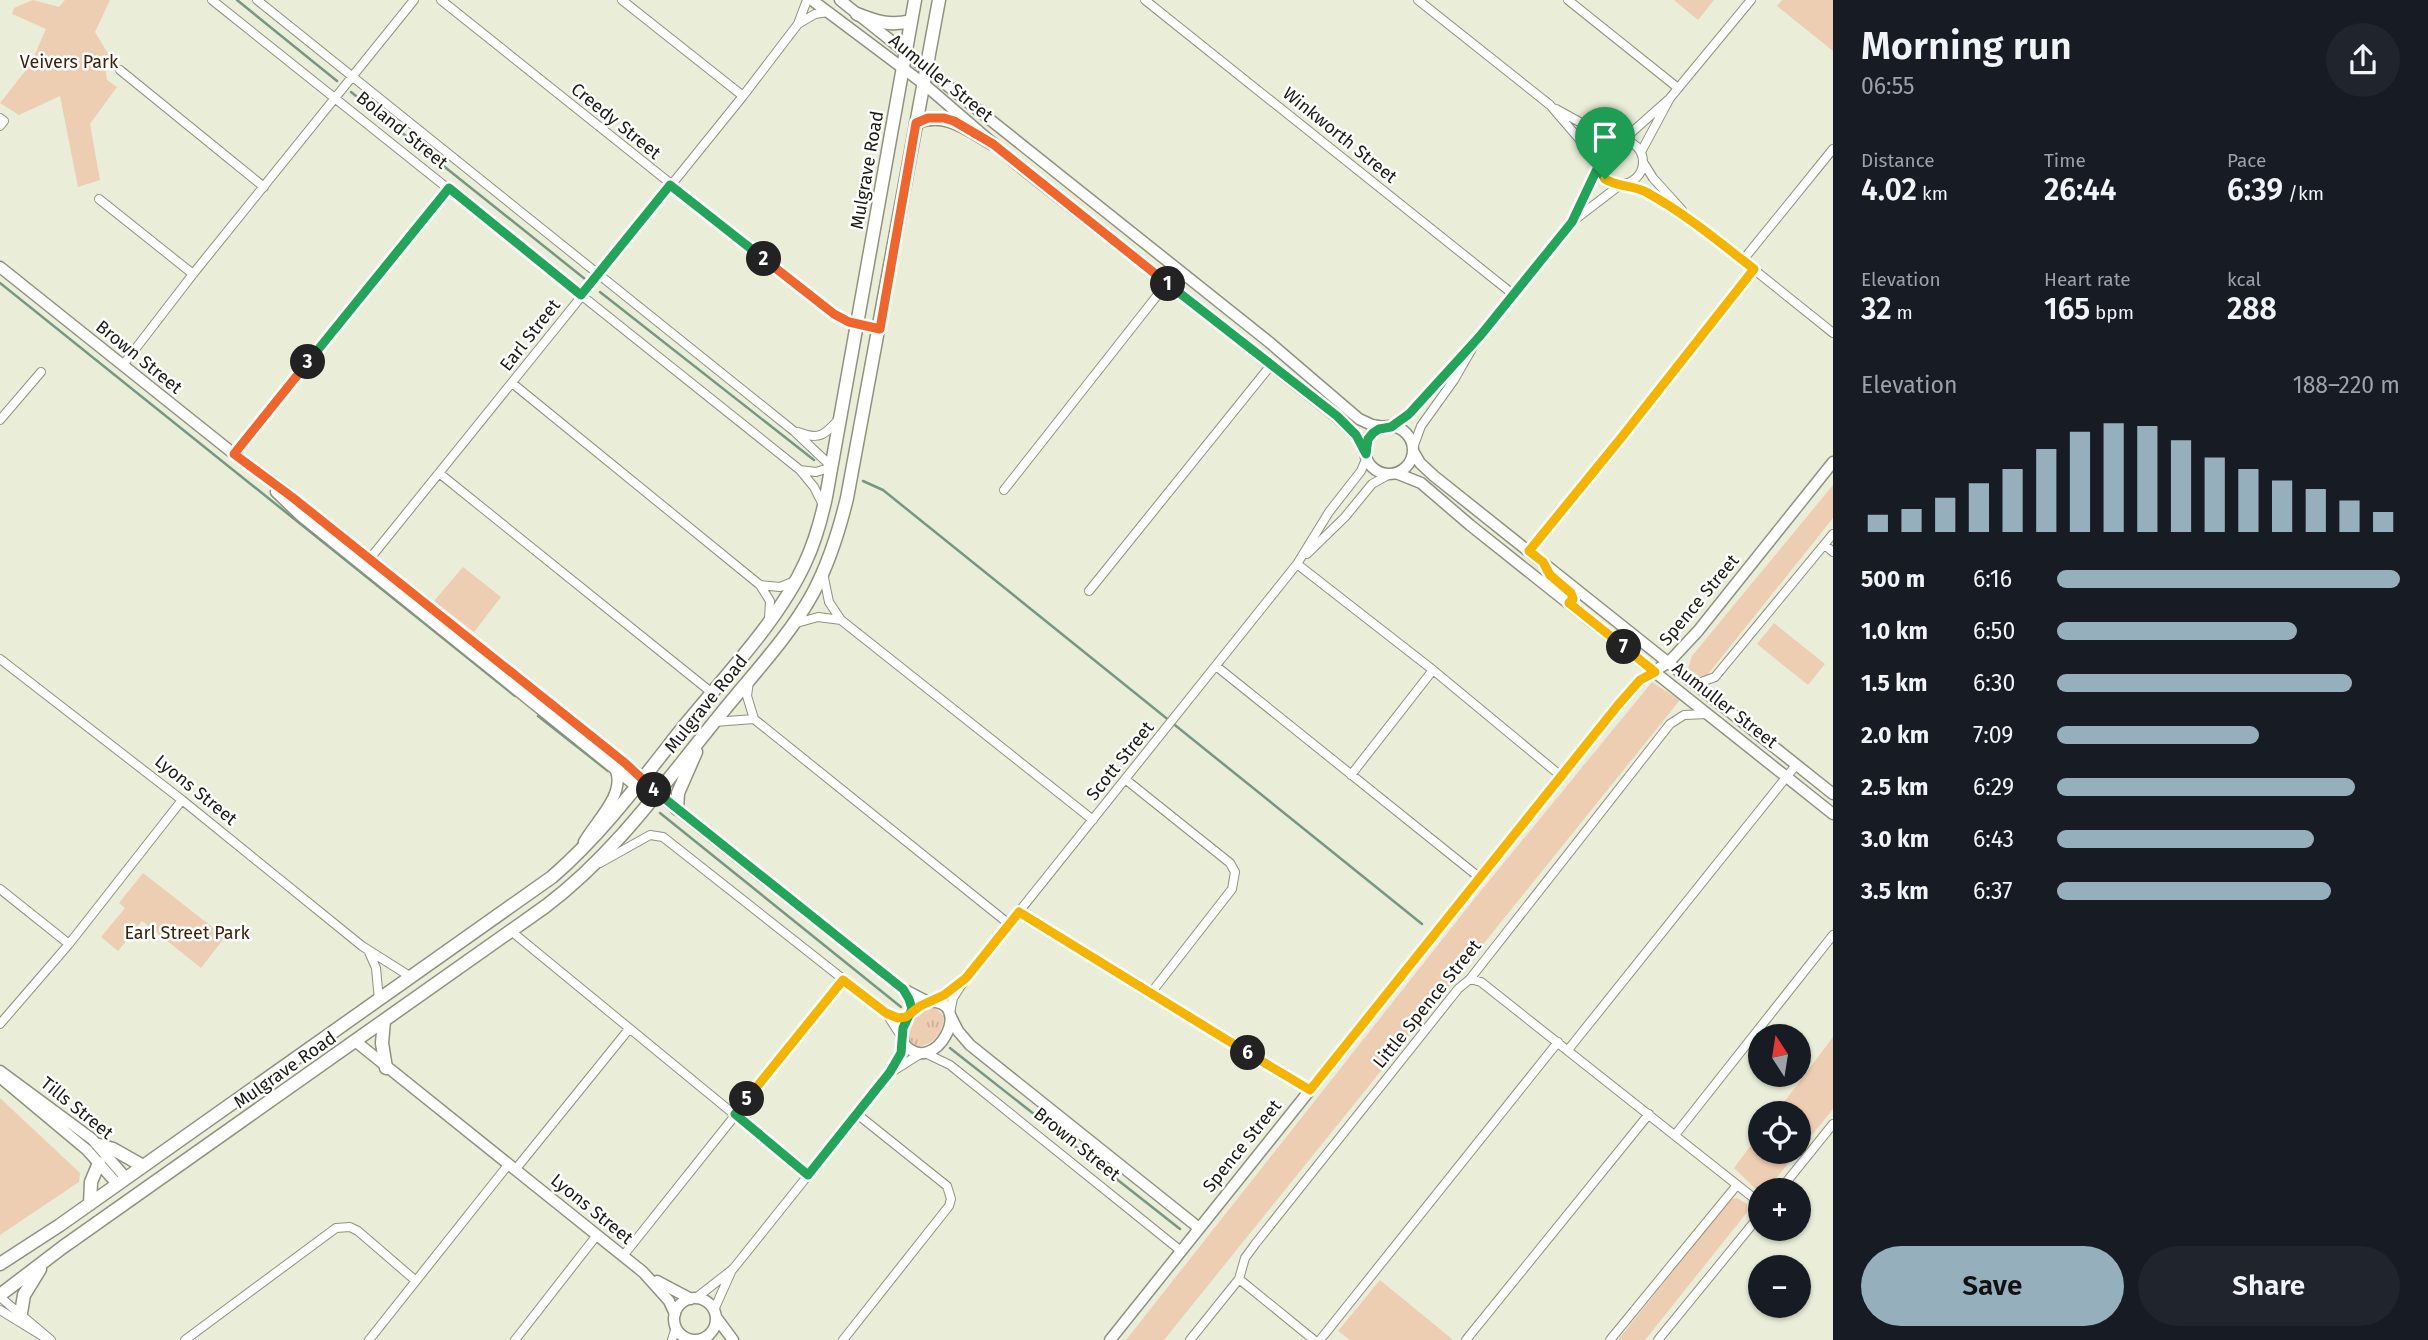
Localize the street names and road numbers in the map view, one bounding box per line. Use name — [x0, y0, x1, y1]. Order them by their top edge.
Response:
street label: Aumuller Street — [885, 29, 998, 127]
street label: Creedy Street — [567, 78, 666, 164]
street label: Winkworth Street — [1278, 82, 1402, 188]
street label: Boland Street — [352, 86, 453, 174]
street label: Mulgrave Road — [846, 109, 888, 231]
street label: Earl Street — [495, 294, 565, 375]
street label: Brown Street — [91, 315, 187, 399]
street label: Spence Street — [1654, 549, 1744, 650]
street label: Mulgrave Road — [660, 651, 752, 757]
street label: Aumuller Street — [1668, 657, 1782, 753]
street label: Scott Street — [1082, 717, 1159, 805]
street label: Lyons Street — [150, 750, 242, 830]
street label: Little Spence Street — [1368, 935, 1486, 1073]
street label: Mulgrave Road — [230, 1027, 340, 1113]
street label: Tills Street — [36, 1072, 118, 1144]
street label: Spence Street — [1198, 1095, 1286, 1197]
street label: Brown Street — [1029, 1102, 1125, 1186]
street label: Lyons Street — [546, 1169, 638, 1249]

